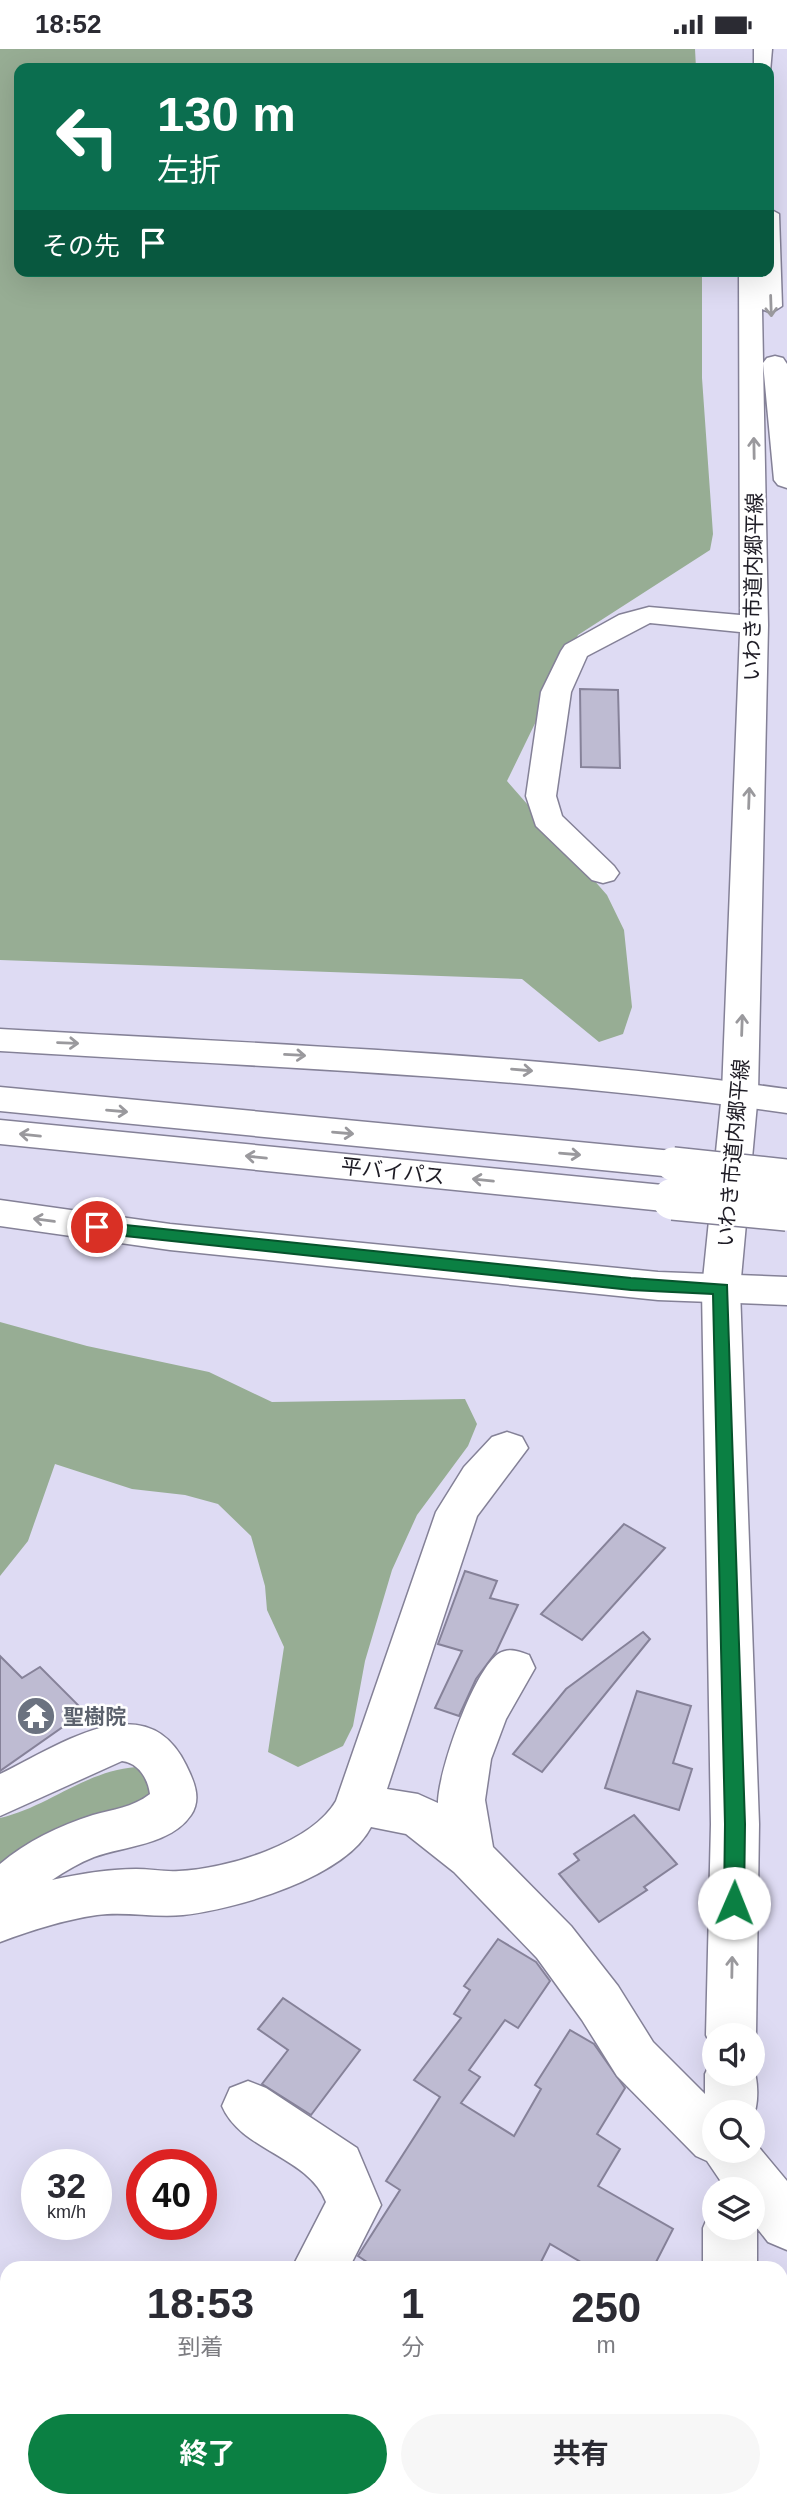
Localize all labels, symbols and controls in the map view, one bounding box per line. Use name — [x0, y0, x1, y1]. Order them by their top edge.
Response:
text: 18:52 — [35, 9, 102, 39]
text: 130 m — [157, 87, 296, 141]
icon: left — [42, 91, 133, 182]
text: 左折 — [157, 152, 221, 188]
icon: arrive — [134, 224, 172, 262]
text: その先 — [42, 231, 120, 261]
one-way arrow — [765, 295, 778, 318]
one-way arrow — [747, 436, 761, 459]
street label: いわき市道内郷平線 — [740, 492, 766, 682]
one-way arrow — [742, 786, 756, 809]
one-way arrow — [735, 1014, 749, 1037]
one-way arrow — [56, 1037, 79, 1050]
one-way arrow — [284, 1048, 307, 1061]
street label: いわき市道内郷平線 — [713, 1058, 753, 1248]
one-way arrow — [511, 1064, 533, 1077]
one-way arrow — [105, 1105, 127, 1118]
one-way arrow — [331, 1127, 354, 1140]
one-way arrow — [19, 1128, 42, 1141]
one-way arrow — [558, 1148, 580, 1161]
one-way arrow — [246, 1151, 268, 1164]
street label: 平バイパス — [340, 1154, 446, 1188]
one-way arrow — [472, 1173, 495, 1186]
pin — [67, 1197, 127, 1257]
icon: arrive — [78, 1208, 116, 1246]
one-way arrow — [33, 1213, 56, 1226]
temple icon: 聖樹院 — [15, 1695, 57, 1737]
place label: 聖樹院 — [63, 1705, 126, 1728]
position arrow — [697, 1866, 771, 1940]
one-way arrow — [726, 1956, 739, 1979]
map controls — [702, 2023, 765, 2240]
button: sound — [702, 2023, 765, 2086]
button: search — [702, 2100, 765, 2163]
speed limit sign: 40 — [126, 2149, 217, 2240]
text: 32 — [47, 2166, 86, 2205]
button: layers — [702, 2177, 765, 2240]
text: km/h — [47, 2202, 86, 2222]
text: 18:53 — [147, 2280, 254, 2327]
text: 1 — [401, 2280, 424, 2327]
text: 250 — [571, 2284, 641, 2331]
text: m — [597, 2332, 616, 2358]
text: 到着 — [177, 2334, 223, 2360]
text: 分 — [401, 2334, 424, 2360]
button: 終了 — [28, 2414, 387, 2494]
button: 共有 — [401, 2414, 760, 2494]

